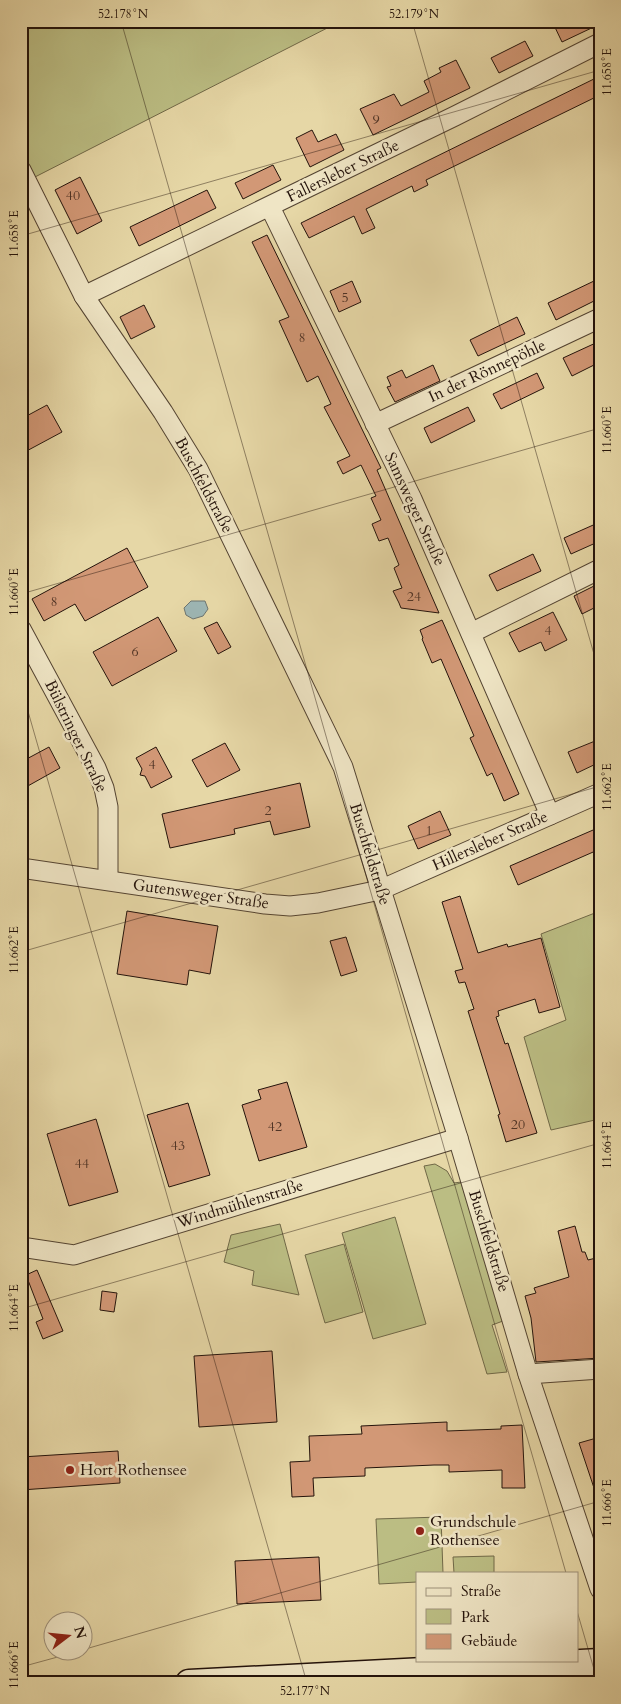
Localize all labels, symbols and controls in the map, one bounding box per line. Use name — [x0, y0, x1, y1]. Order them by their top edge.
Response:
text: 52.178°N — [98, 6, 149, 22]
text: 52.179°N — [389, 6, 440, 22]
text: 11.658°E — [599, 48, 615, 96]
house number: 9 — [372, 110, 380, 129]
street label: Fallersleber Straße — [283, 134, 403, 208]
house number: 40 — [66, 186, 80, 205]
text: 11.658°E — [6, 210, 22, 258]
house number: 5 — [341, 288, 349, 307]
house number: 8 — [298, 328, 306, 347]
street label: In der Rönnepöhle — [425, 334, 549, 408]
text: 11.660°E — [599, 406, 615, 454]
street label: Buschfeldstraße — [169, 433, 239, 537]
street label: Samsweger Straße — [379, 449, 451, 569]
text: 11.660°E — [6, 568, 22, 616]
house number: 24 — [407, 587, 421, 606]
house number: 8 — [50, 592, 58, 611]
house number: 4 — [544, 621, 552, 640]
house number: 6 — [131, 642, 139, 661]
street label: Bülstringer Straße — [39, 676, 113, 796]
house number: 4 — [148, 755, 156, 774]
text: 11.662°E — [599, 763, 615, 811]
street label: Buschfeldstraße — [344, 800, 396, 908]
house number: 2 — [264, 801, 272, 820]
street label: Hillersleber Straße — [429, 806, 551, 876]
house number: 1 — [425, 821, 433, 840]
street label: Gutensweger Straße — [131, 874, 271, 914]
text: 11.662°E — [6, 926, 22, 974]
house number: 20 — [511, 1115, 525, 1134]
house number: 42 — [268, 1117, 282, 1136]
text: 11.664°E — [599, 1121, 615, 1169]
house number: 43 — [171, 1136, 185, 1155]
house number: 44 — [75, 1154, 89, 1173]
street label: Windmühlenstraße — [173, 1174, 306, 1234]
street label: Buschfeldstraße — [463, 1187, 515, 1295]
text: 11.664°E — [6, 1284, 22, 1332]
place label: Hort Rothensee — [80, 1459, 187, 1481]
marker: Hort Rothensee — [64, 1464, 76, 1476]
text: 11.666°E — [599, 1479, 615, 1527]
place label: Grundschule Rothensee — [430, 1511, 516, 1551]
marker: Grundschule Rothensee — [414, 1525, 426, 1537]
legend — [416, 1572, 578, 1662]
text: Straße — [461, 1581, 501, 1601]
text: Park — [461, 1607, 490, 1627]
north arrow — [42, 1612, 92, 1662]
text: N — [69, 1624, 91, 1641]
text: Gebäude — [461, 1631, 518, 1651]
text: 11.666°E — [6, 1641, 22, 1689]
text: 52.177°N — [280, 1683, 331, 1699]

